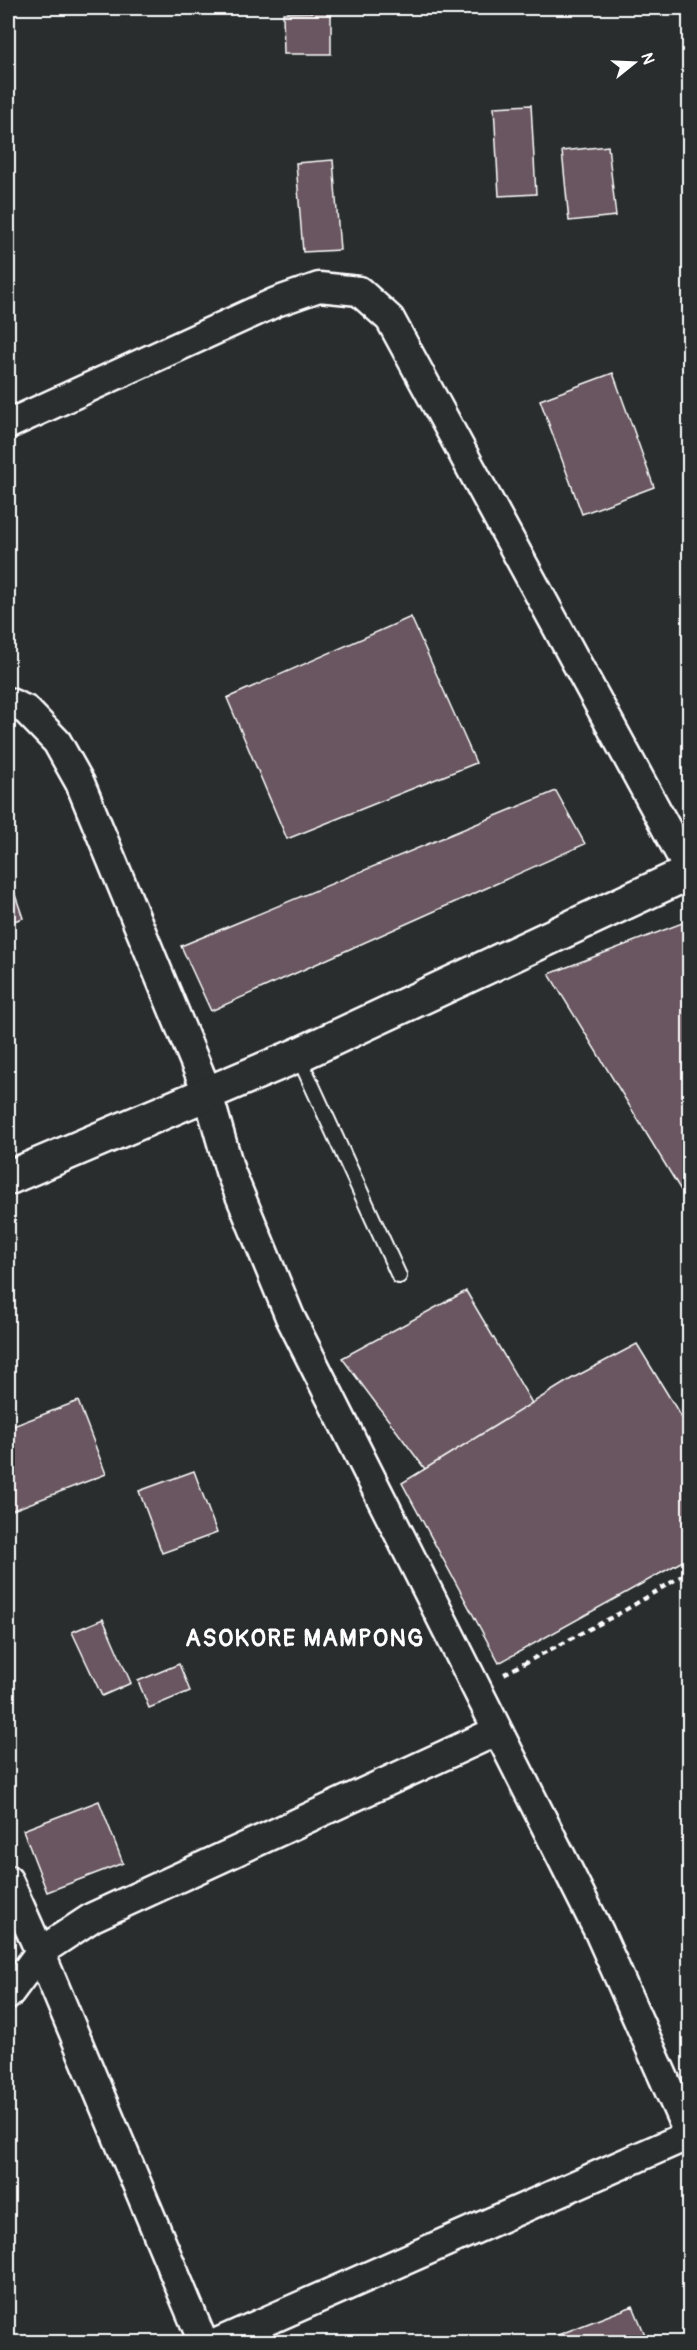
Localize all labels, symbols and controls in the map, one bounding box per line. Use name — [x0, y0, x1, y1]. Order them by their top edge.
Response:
north arrow — [604, 33, 664, 93]
text: N — [636, 50, 659, 67]
district label: ASOKORE MAMPONG — [185, 1624, 425, 1653]

